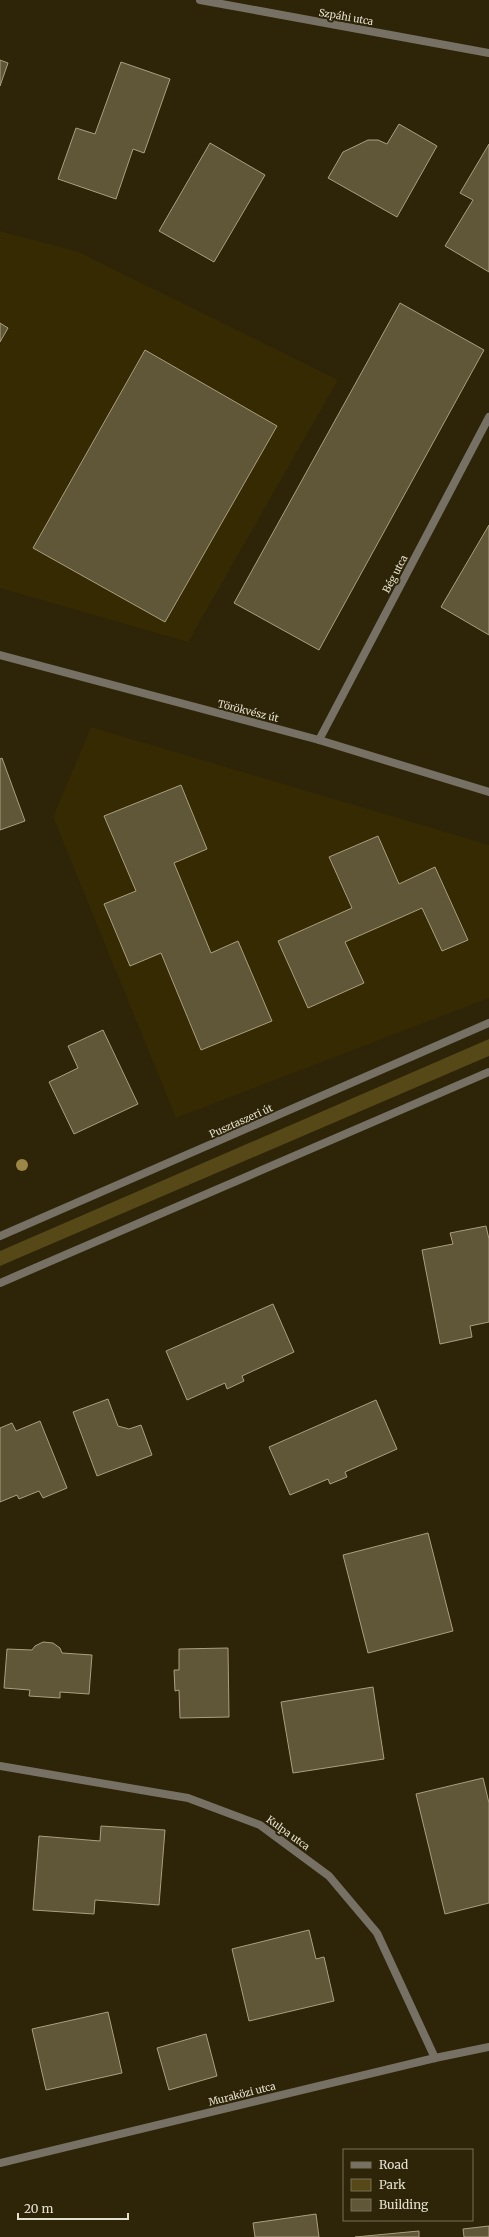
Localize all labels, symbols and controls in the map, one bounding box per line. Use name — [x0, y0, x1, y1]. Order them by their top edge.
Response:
street label: Szpáhi utca — [318, 6, 375, 28]
street label: Bég utca — [380, 552, 411, 595]
street label: Törökvész út — [216, 697, 280, 725]
street label: Pusztaszeri út — [207, 1101, 275, 1141]
street label: Kulpa utca — [264, 1813, 313, 1853]
street label: Muraközi utca — [207, 2079, 278, 2109]
legend — [343, 2149, 473, 2221]
text: Road — [379, 2157, 408, 2172]
text: Park — [379, 2177, 406, 2192]
scale bar — [18, 2195, 128, 2221]
text: Building — [379, 2197, 429, 2212]
text: 20 m — [24, 2201, 53, 2216]

